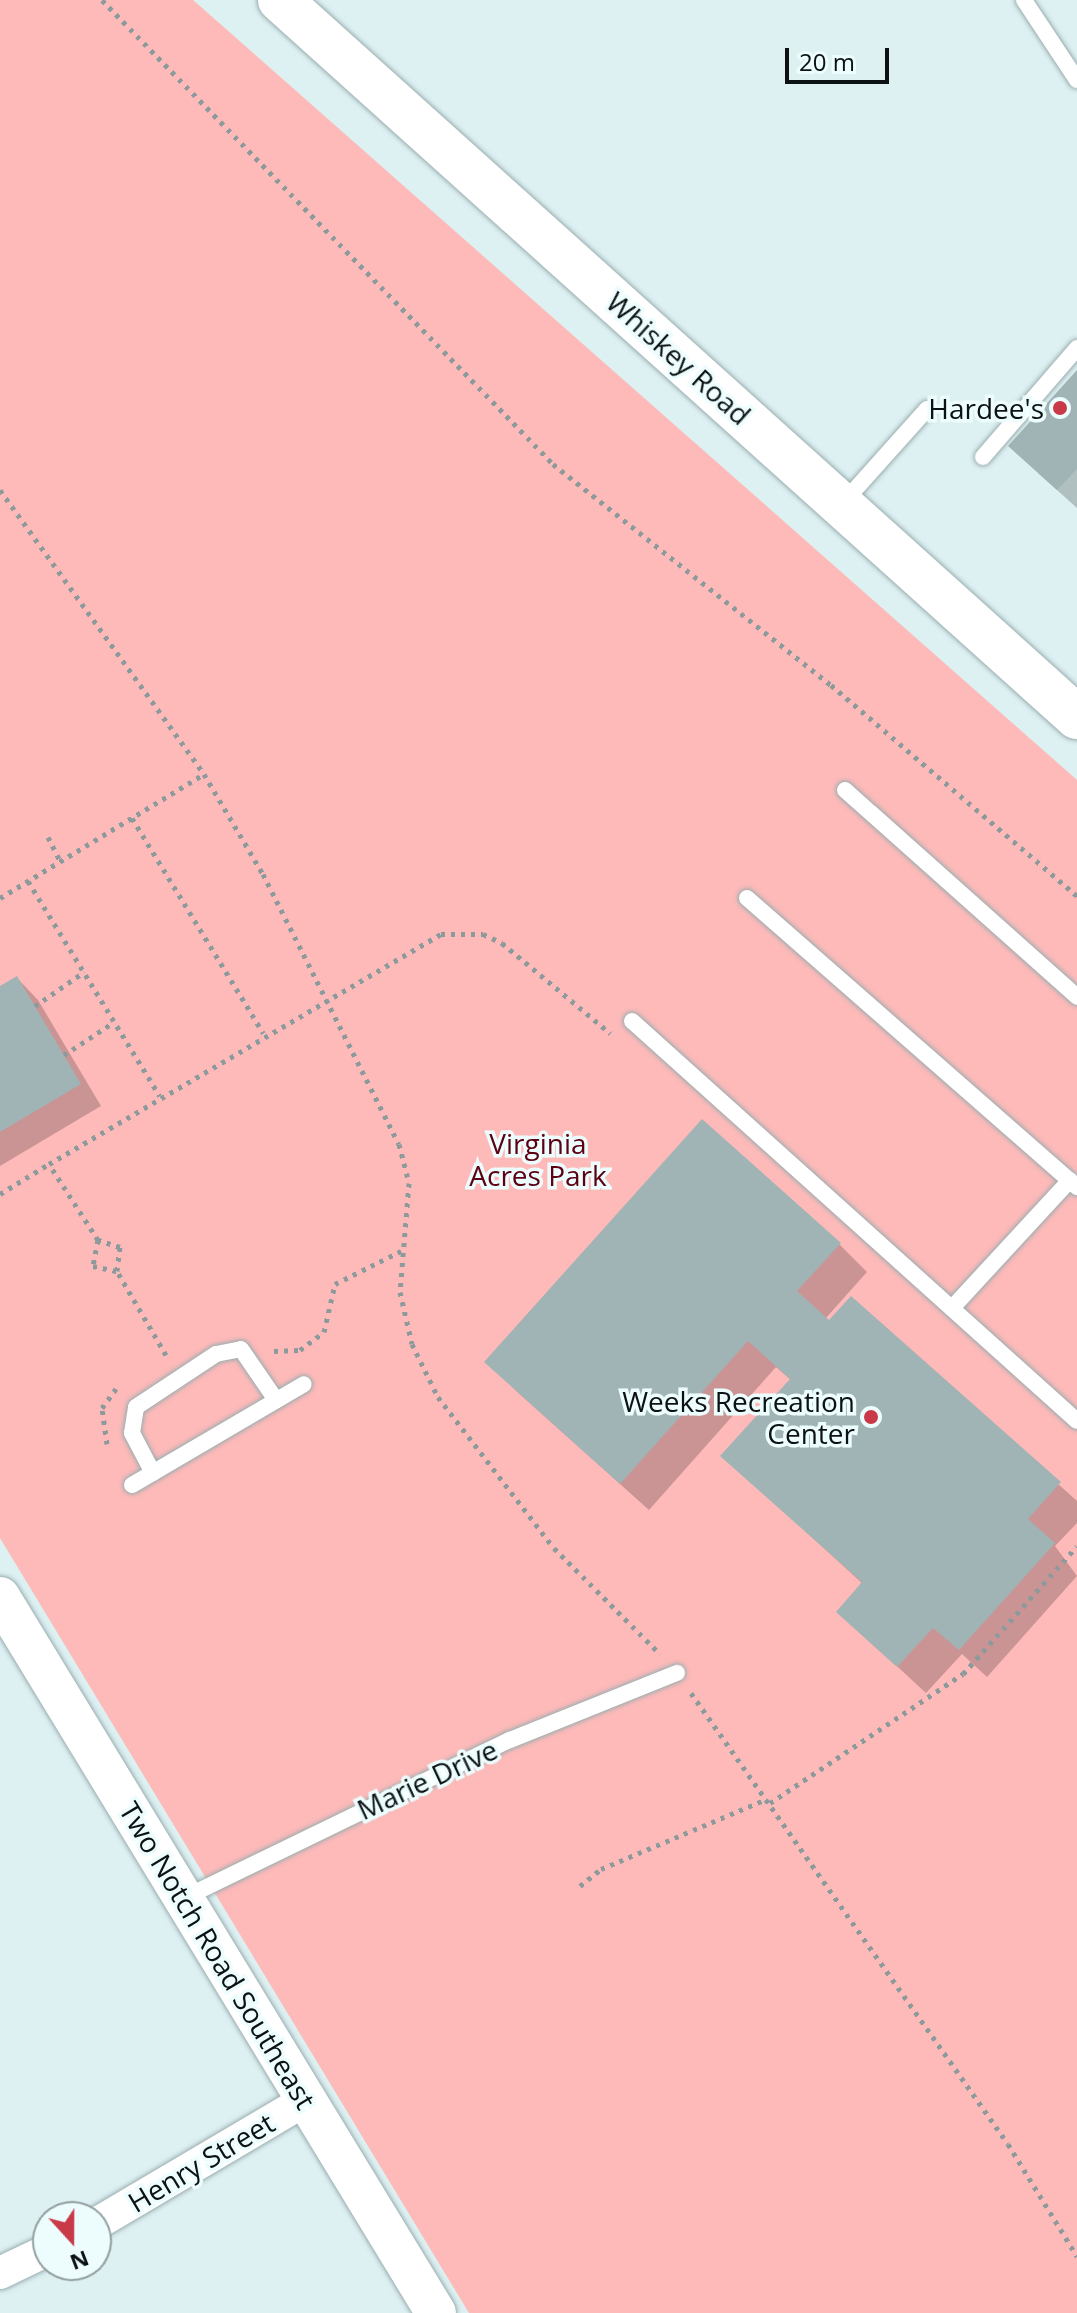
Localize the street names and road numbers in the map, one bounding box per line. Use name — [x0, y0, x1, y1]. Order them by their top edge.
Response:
street label: Whiskey Road — [600, 285, 758, 431]
street label: Marie Drive — [352, 1732, 502, 1826]
street label: Two Notch Road Southeast — [113, 1795, 323, 2115]
street label: Henry Street — [122, 2105, 280, 2219]

